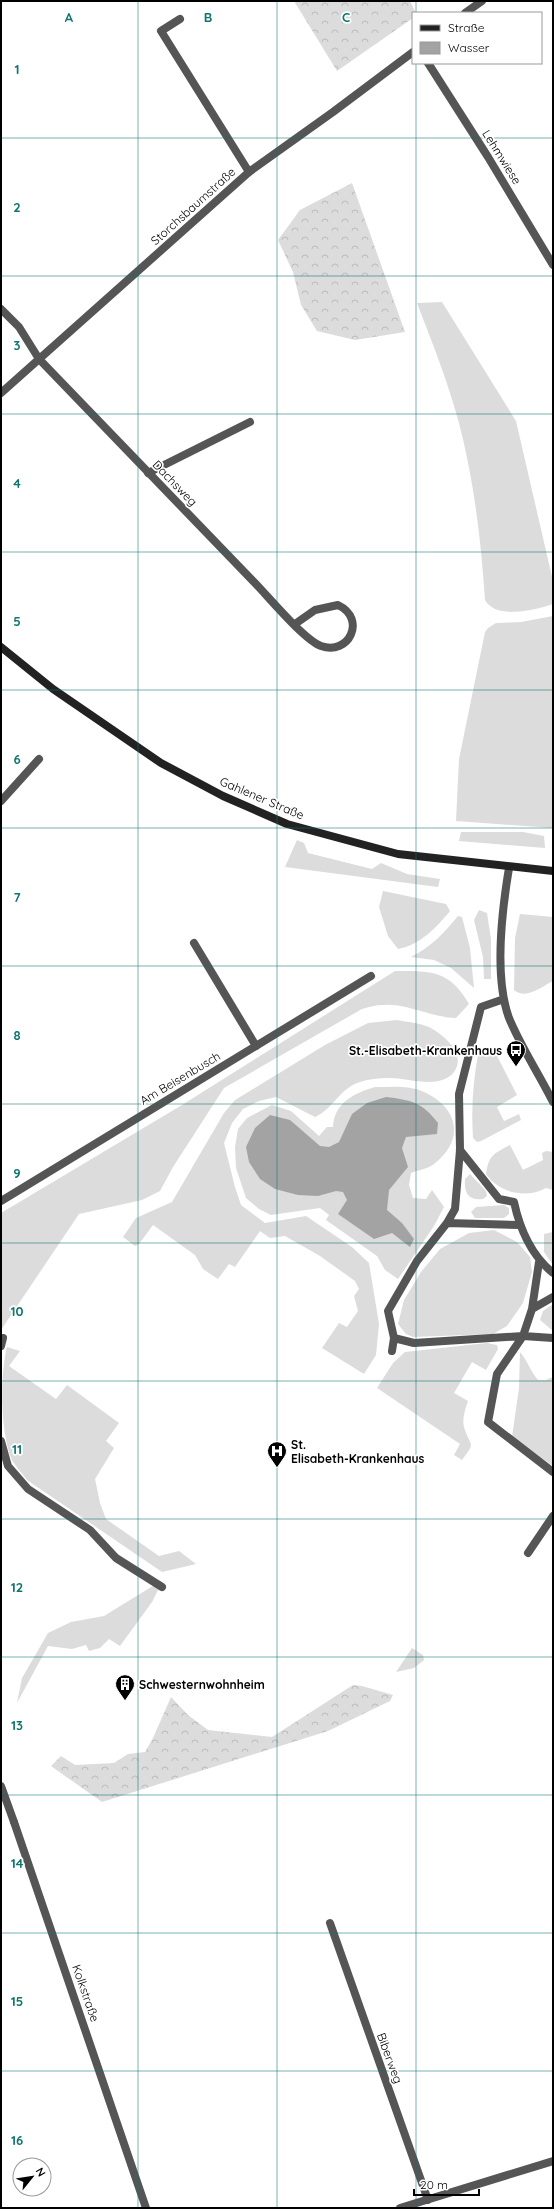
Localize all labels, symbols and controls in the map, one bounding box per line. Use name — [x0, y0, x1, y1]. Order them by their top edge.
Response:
text: A — [65, 9, 74, 25]
text: B — [204, 9, 212, 25]
text: C — [342, 9, 350, 25]
legend — [412, 12, 542, 64]
text: Straße — [448, 20, 485, 35]
text: Wasser — [448, 40, 490, 55]
text: 1 — [14, 61, 20, 77]
street label: Lehmwiese — [479, 127, 525, 187]
street label: Storchsbaumstraße — [148, 164, 239, 248]
text: 2 — [13, 199, 21, 215]
text: 3 — [14, 337, 21, 353]
street label: Dachsweg — [150, 457, 200, 509]
text: 4 — [13, 475, 21, 491]
text: 5 — [13, 613, 21, 629]
text: 6 — [13, 751, 21, 767]
street label: Gahlener Straße — [218, 773, 307, 823]
text: 7 — [13, 889, 21, 905]
text: 8 — [13, 1027, 21, 1043]
bus stop icon: St.-Elisabeth-Krankenhaus — [505, 1039, 527, 1067]
place label: St.-Elisabeth-Krankenhaus — [349, 1043, 502, 1058]
street label: Am Beisenbusch — [137, 1048, 223, 1108]
text: 9 — [13, 1165, 21, 1181]
text: 10 — [10, 1303, 24, 1319]
place label: St. Elisabeth-Krankenhaus — [291, 1437, 424, 1466]
hospital icon: St. Elisabeth-Krankenhaus — [266, 1440, 288, 1468]
text: 11 — [12, 1441, 22, 1457]
text: 12 — [11, 1579, 23, 1595]
building icon: Schwesternwohnheim — [114, 1673, 136, 1701]
place label: Schwesternwohnheim — [139, 1677, 265, 1692]
text: 13 — [11, 1717, 23, 1733]
text: 14 — [11, 1855, 24, 1871]
street label: Kolkstraße — [69, 1962, 103, 2024]
text: 15 — [11, 1993, 23, 2009]
street label: Biberweg — [374, 2031, 406, 2085]
text: 16 — [11, 2132, 23, 2148]
north arrow — [12, 2157, 52, 2197]
text: N — [33, 2165, 49, 2179]
scale bar — [414, 2171, 479, 2197]
text: 20 m — [420, 2177, 448, 2192]

